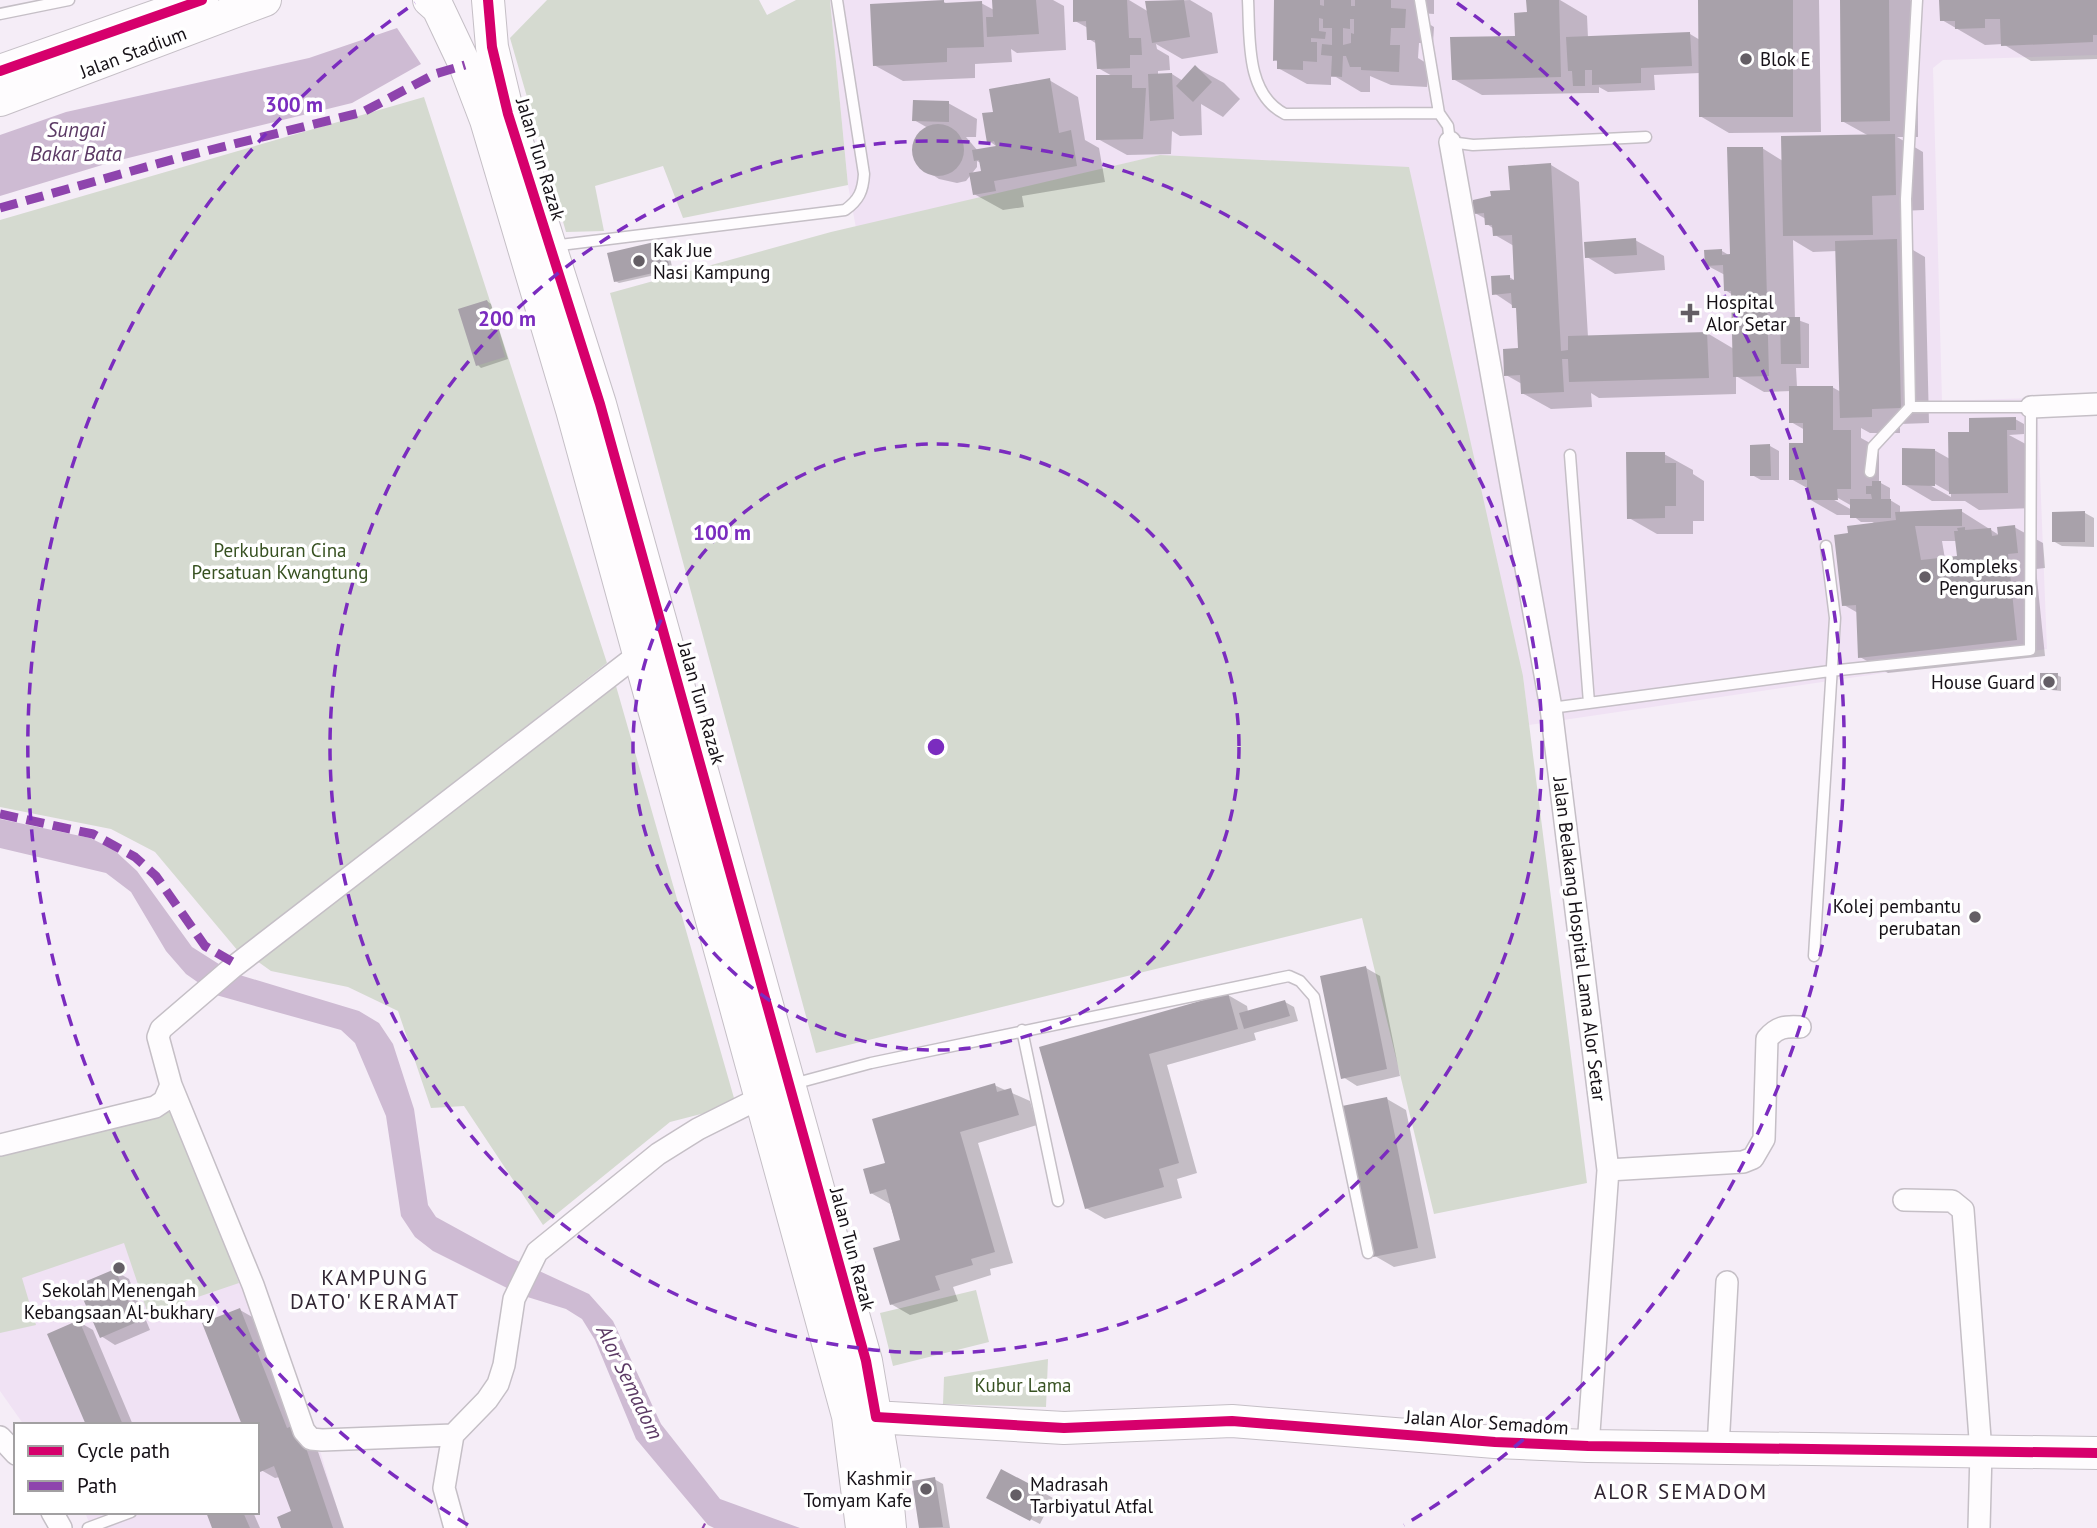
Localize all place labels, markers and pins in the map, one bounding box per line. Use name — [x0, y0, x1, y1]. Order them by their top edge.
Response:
place label: Blok E — [1760, 47, 1811, 71]
marker: Blok E — [1738, 51, 1754, 67]
place label: Kak Jue Nasi Kampung — [653, 238, 770, 284]
marker: Kak Jue Nasi Kampung — [631, 253, 647, 269]
place label: Hospital Alor Setar — [1706, 290, 1787, 336]
marker: Hospital Alor Setar — [1680, 303, 1700, 323]
place label: Kompleks Pengurusan — [1939, 554, 2034, 600]
marker: Kompleks Pengurusan — [1917, 569, 1933, 585]
place label: House Guard — [1931, 670, 2035, 694]
marker: House Guard — [2041, 674, 2057, 690]
centre of rings — [924, 735, 948, 759]
place label: Kolej pembantu perubatan — [1833, 894, 1961, 940]
marker: Kolej pembantu perubatan — [1967, 909, 1983, 925]
marker: Sekolah Menengah Kebangsaan Al-bukhary — [111, 1260, 127, 1276]
place label: Sekolah Menengah Kebangsaan Al-bukhary — [24, 1278, 214, 1324]
place label: Kashmir Tomyam Kafe — [804, 1466, 913, 1512]
place label: Madrasah Tarbiyatul Atfal — [1030, 1472, 1154, 1518]
marker: Kashmir Tomyam Kafe — [918, 1481, 934, 1497]
marker: Madrasah Tarbiyatul Atfal — [1008, 1487, 1024, 1503]

